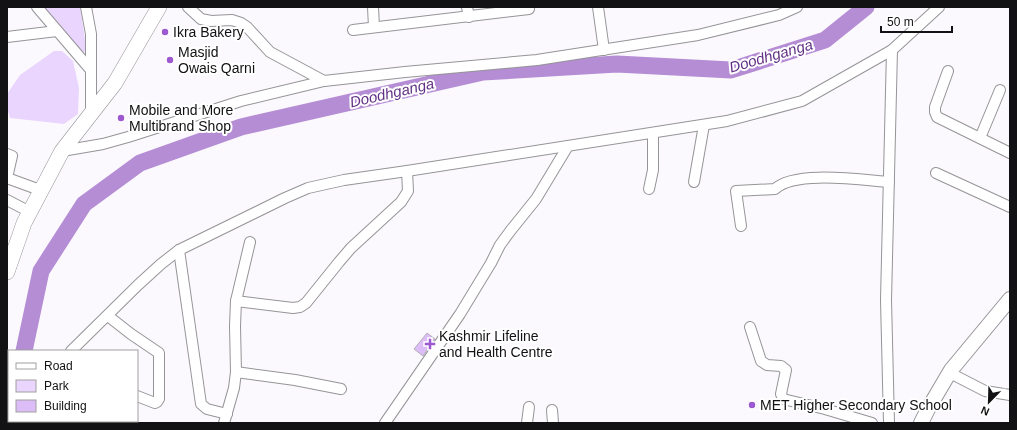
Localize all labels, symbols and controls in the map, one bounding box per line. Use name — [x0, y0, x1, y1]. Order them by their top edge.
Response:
scale bar — [881, 8, 952, 34]
text: 50 m — [887, 15, 914, 29]
place label: Ikra Bakery — [173, 24, 244, 40]
marker: Ikra Bakery — [160, 27, 170, 37]
water label: Doodhganga — [727, 36, 815, 76]
place label: Masjid Owais Qarni — [178, 44, 255, 76]
marker: Masjid Owais Qarni — [165, 55, 175, 65]
water label: Doodhganga — [348, 75, 436, 110]
place label: Mobile and More Multibrand Shop — [129, 102, 233, 134]
marker: Mobile and More Multibrand Shop — [116, 113, 126, 123]
place label: Kashmir Lifeline and Health Centre — [439, 328, 553, 360]
marker: Kashmir Lifeline and Health Centre — [424, 338, 436, 350]
legend — [8, 350, 138, 422]
text: Road — [44, 359, 73, 373]
text: Park — [44, 379, 70, 393]
north arrow — [969, 382, 1009, 422]
place label: MET Higher Secondary School — [760, 397, 952, 413]
text: Building — [44, 399, 87, 413]
marker: MET Higher Secondary School — [747, 400, 757, 410]
text: N — [979, 404, 991, 418]

